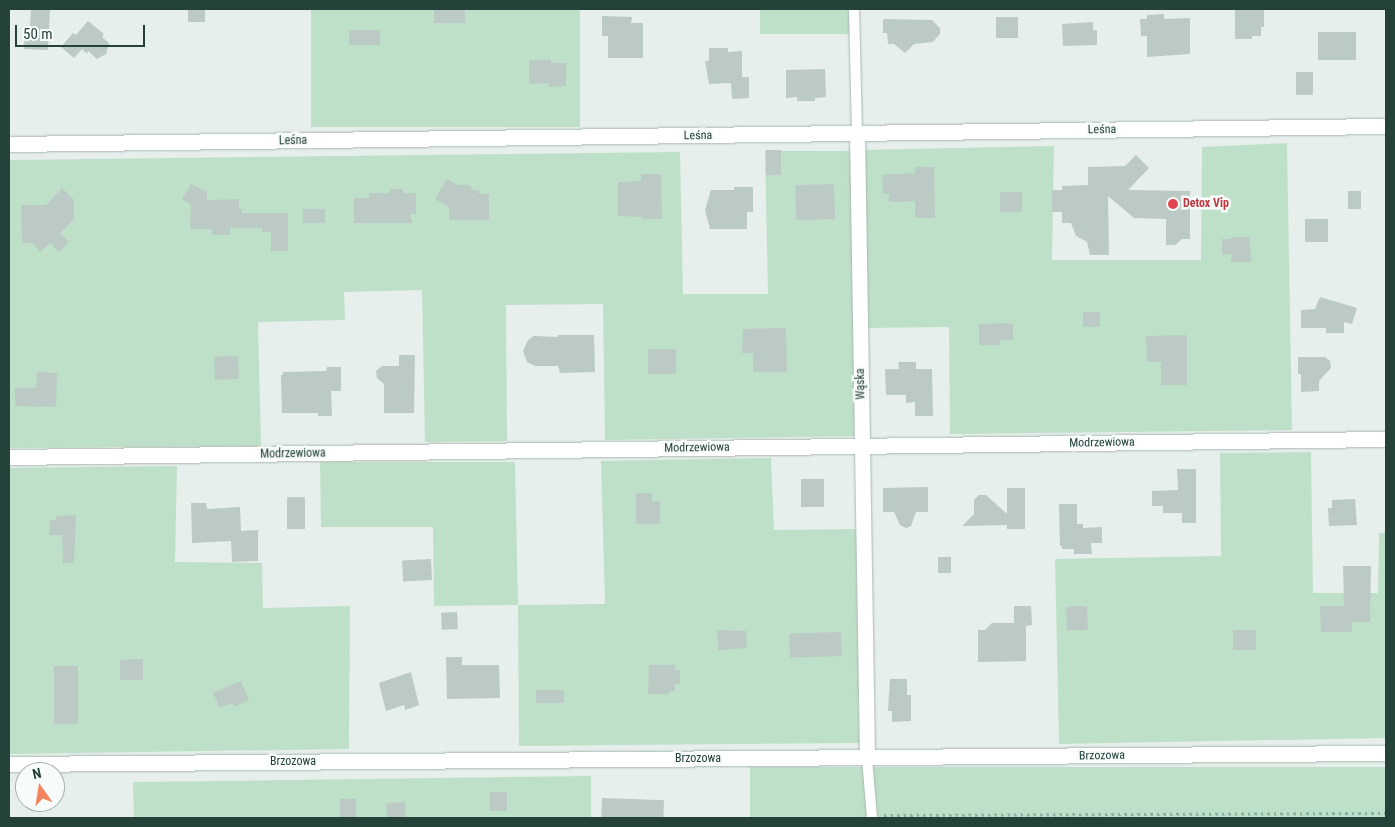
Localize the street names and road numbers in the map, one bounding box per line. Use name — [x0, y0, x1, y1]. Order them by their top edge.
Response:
street label: Leśna — [1088, 123, 1116, 137]
street label: Leśna — [684, 129, 712, 143]
street label: Leśna — [279, 134, 307, 148]
street label: Wąska — [854, 368, 868, 400]
street label: Modrzewiowa — [1069, 435, 1135, 451]
street label: Modrzewiowa — [664, 440, 730, 456]
street label: Modrzewiowa — [260, 446, 326, 462]
street label: Brzozowa — [1079, 748, 1125, 764]
street label: Brzozowa — [675, 752, 721, 766]
street label: Brzozowa — [270, 755, 316, 769]

